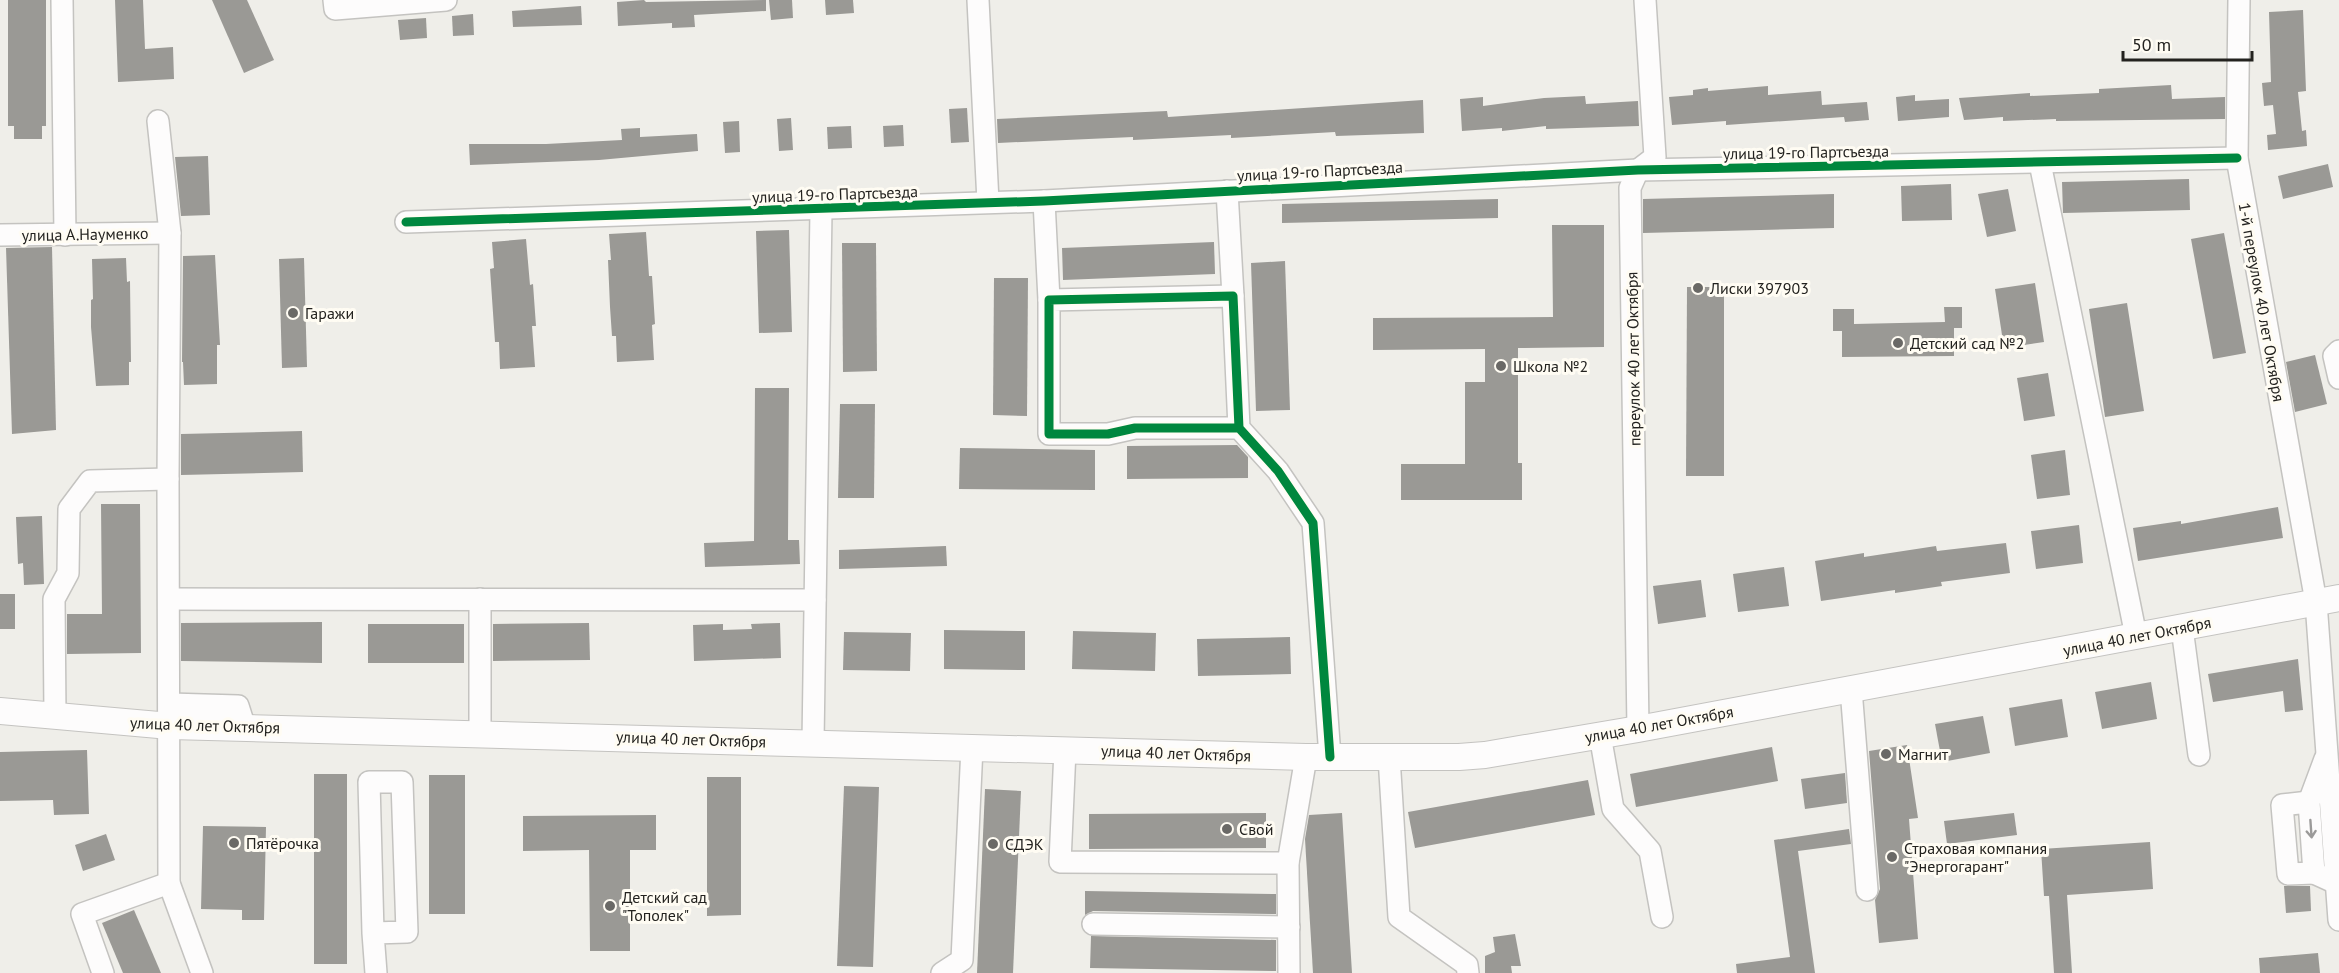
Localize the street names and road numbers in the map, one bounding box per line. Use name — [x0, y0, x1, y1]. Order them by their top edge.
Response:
street label: улица 19-го Партсъезда — [1723, 141, 1889, 163]
street label: улица 19-го Партсъезда — [1236, 157, 1404, 185]
street label: улица 19-го Партсъезда — [752, 181, 918, 207]
street label: 1-й переулок 40 лет Октября — [2235, 201, 2289, 403]
street label: улица А.Науменко — [21, 223, 149, 245]
street label: переулок 40 лет Октября — [1621, 272, 1645, 446]
street label: улица 40 лет Октября — [2061, 612, 2213, 660]
street label: улица 40 лет Октября — [1583, 701, 1735, 747]
street label: улица 40 лет Октября — [129, 712, 281, 738]
street label: улица 40 лет Октября — [615, 726, 767, 752]
street label: улица 40 лет Октября — [1100, 740, 1252, 766]

